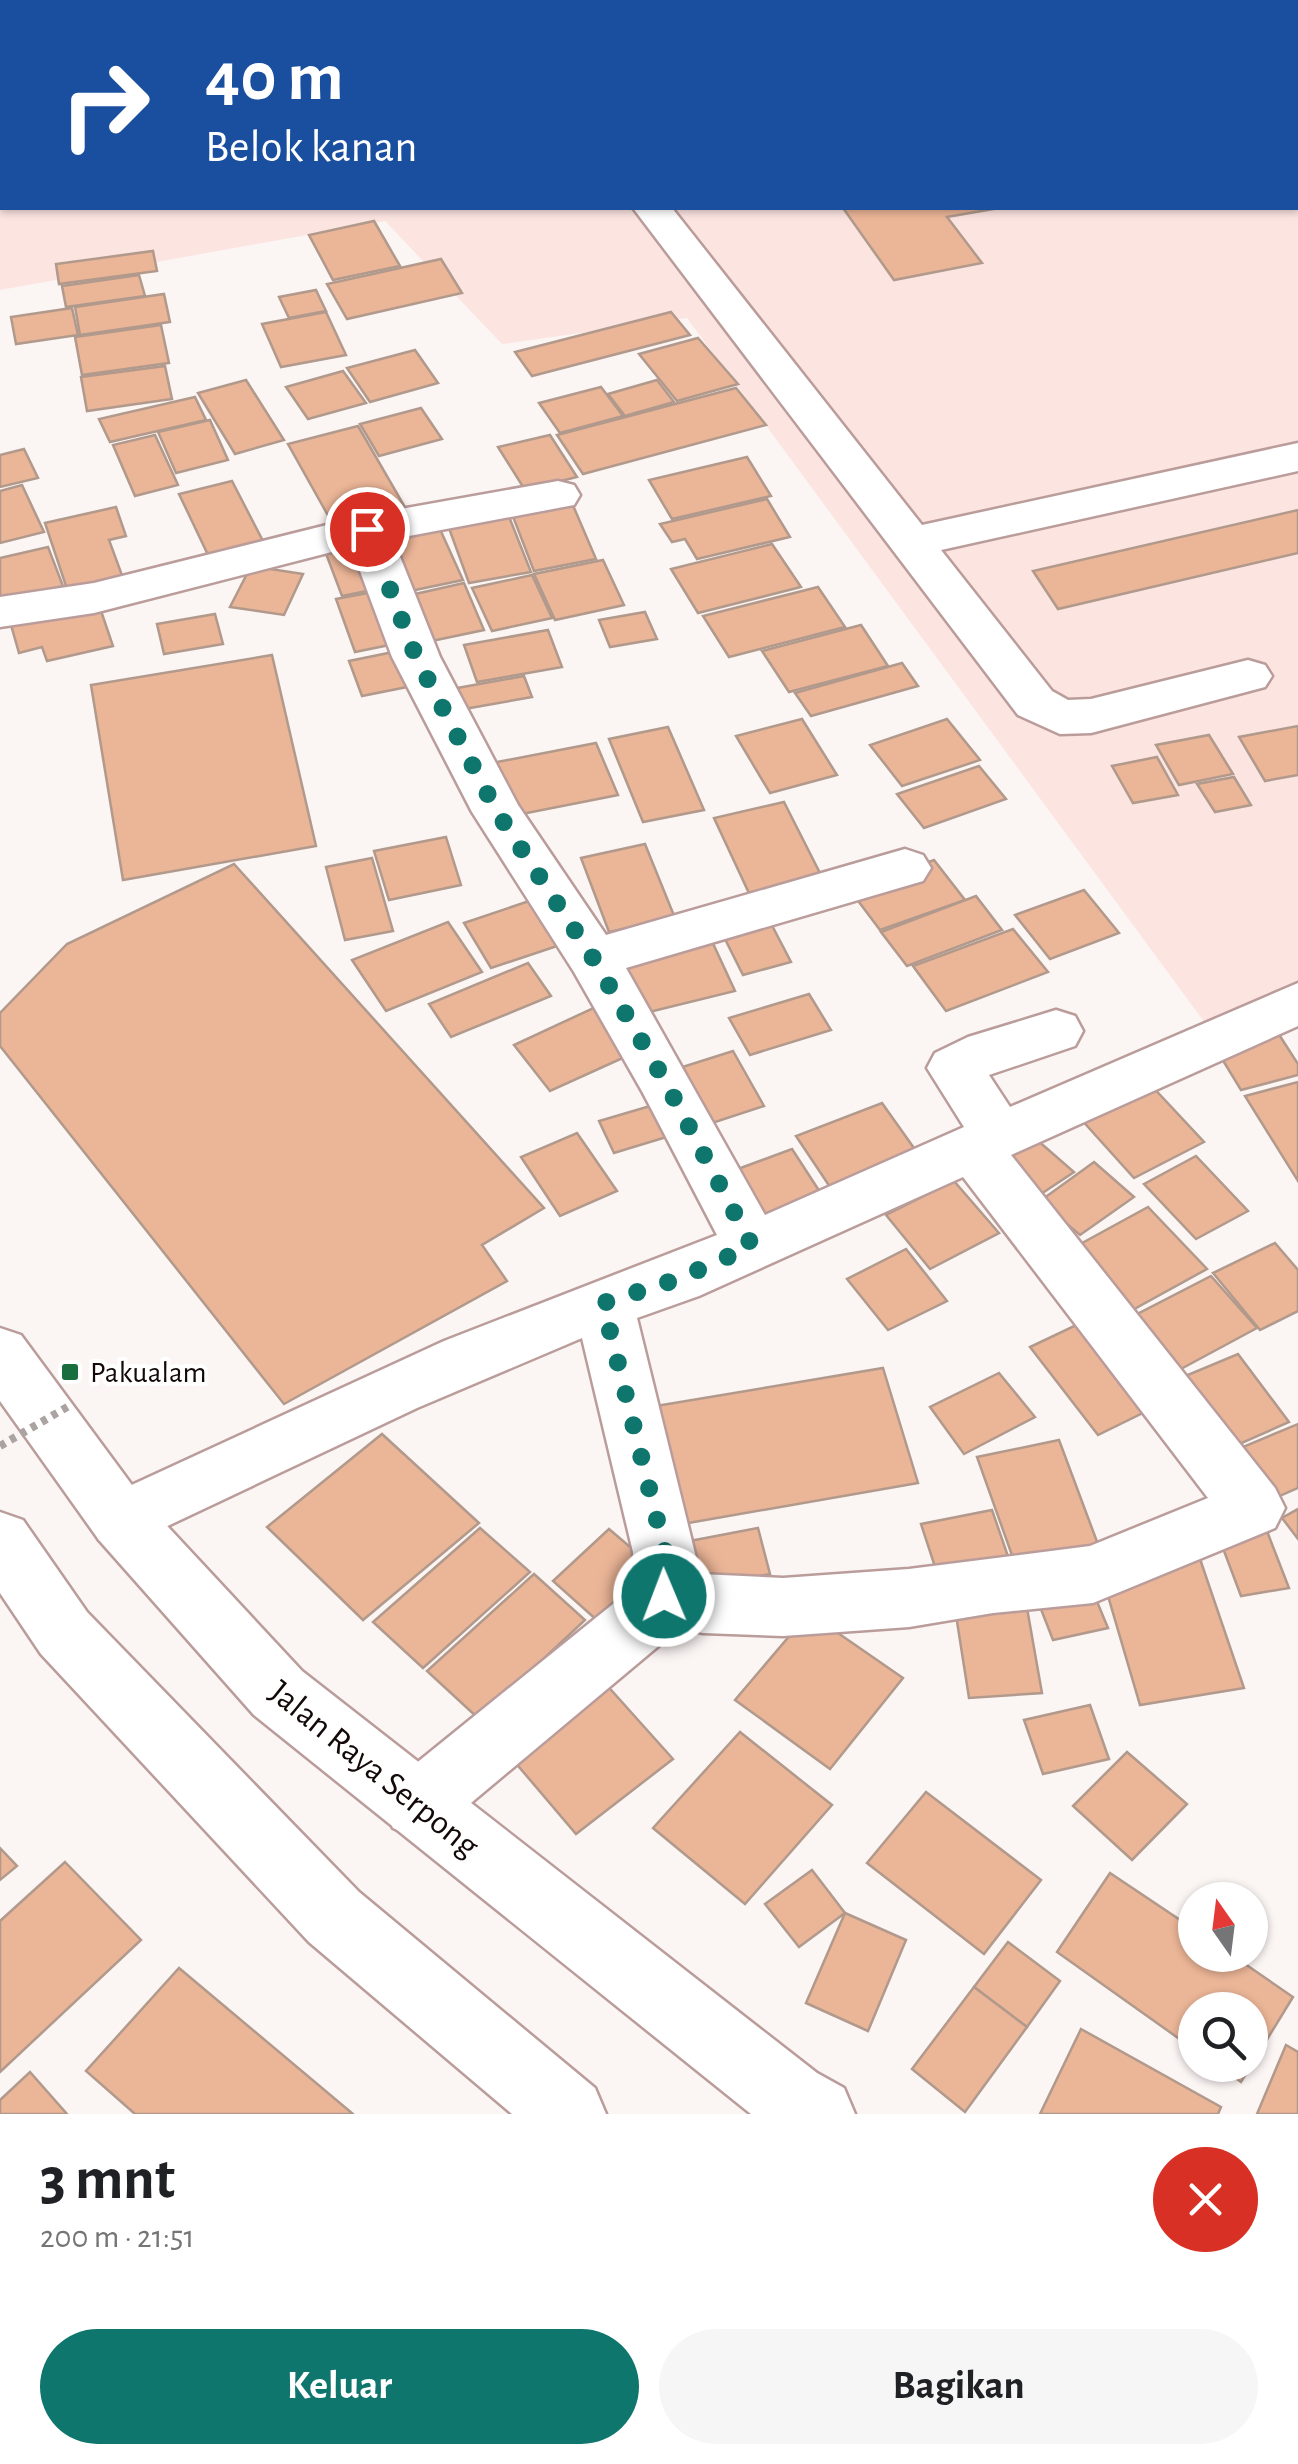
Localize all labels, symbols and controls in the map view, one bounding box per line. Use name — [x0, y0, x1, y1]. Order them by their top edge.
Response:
icon: right — [40, 40, 170, 170]
text: 40 m — [205, 43, 344, 113]
text: Belok kanan — [205, 125, 417, 170]
pin — [325, 487, 410, 572]
icon: arrive — [340, 502, 395, 557]
place label: Pakualam — [90, 1358, 207, 1388]
marker: Pakualam — [59, 1361, 81, 1383]
position arrow — [612, 1544, 716, 1648]
street label: Jalan Raya Serpong — [263, 1674, 485, 1864]
north arrow — [1178, 1882, 1268, 1972]
map controls — [1178, 1882, 1268, 2082]
button: search — [1178, 1992, 1268, 2082]
button: close — [1153, 2147, 1258, 2252]
text: 3 mnt — [40, 2150, 175, 2210]
text: 200 m · 21:51 — [40, 2221, 194, 2253]
button: Keluar — [40, 2329, 639, 2444]
button: Bagikan — [659, 2329, 1258, 2444]

